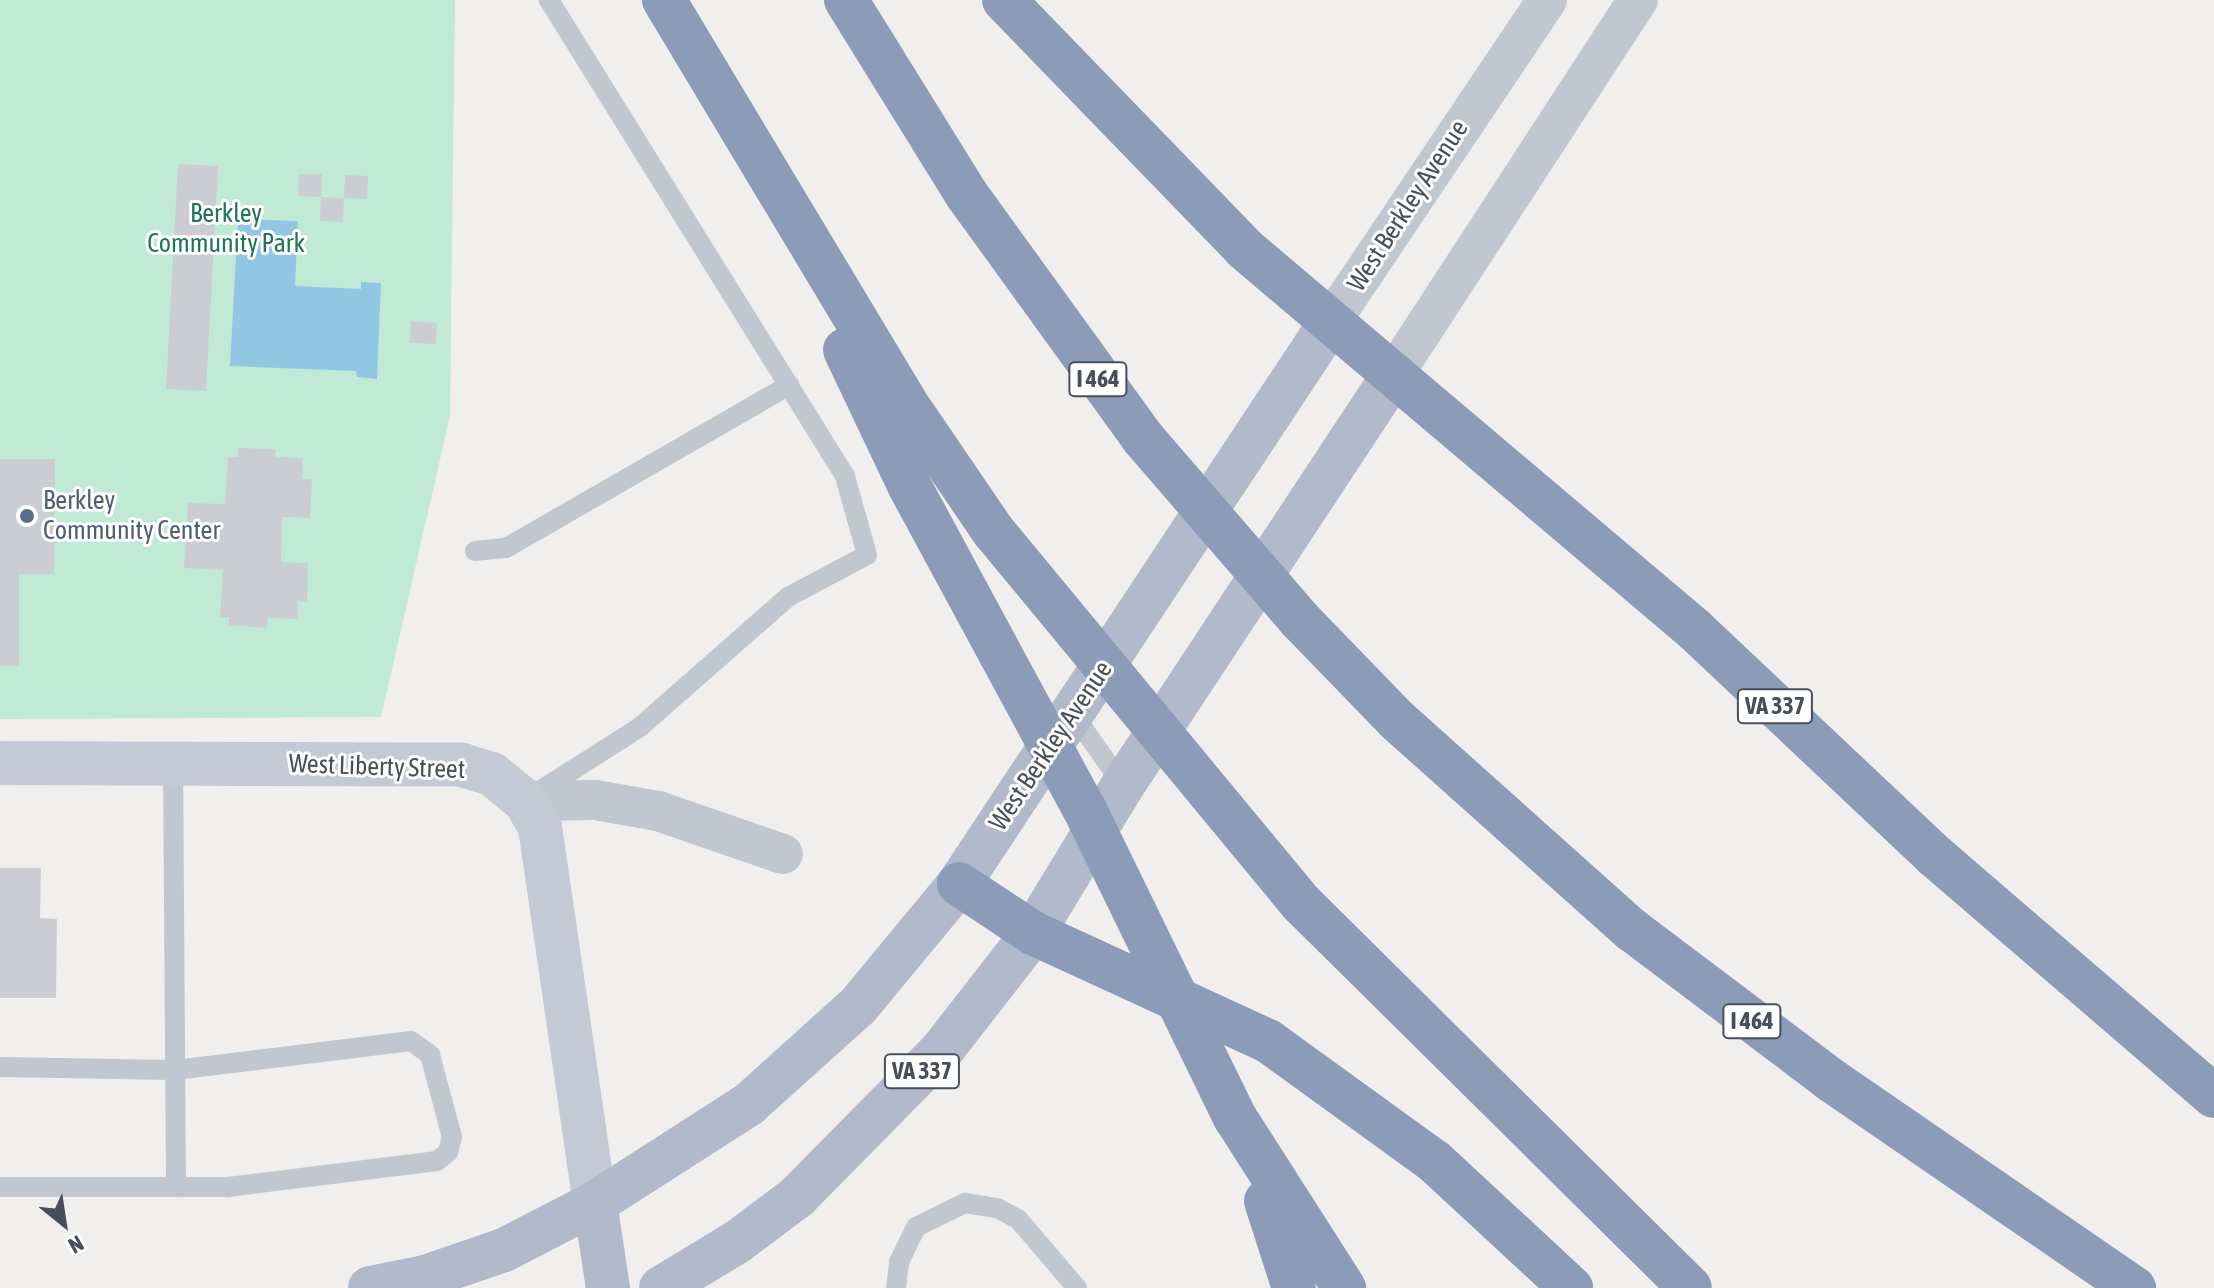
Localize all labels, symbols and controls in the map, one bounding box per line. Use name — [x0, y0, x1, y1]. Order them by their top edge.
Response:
street label: West Berkley Avenue — [1341, 115, 1475, 297]
park label: Berkley Community Park — [147, 198, 305, 260]
road number: I 464 — [1068, 359, 1128, 399]
place label: Berkley Community Center — [43, 485, 220, 546]
marker: Berkley Community Center — [18, 507, 36, 525]
street label: West Berkley Avenue — [983, 655, 1119, 837]
road number: VA 337 — [1735, 686, 1815, 726]
street label: West Liberty Street — [288, 748, 466, 786]
road number: I 464 — [1722, 1001, 1782, 1041]
road number: VA 337 — [882, 1051, 962, 1091]
north arrow — [24, 1184, 104, 1264]
text: N — [64, 1230, 88, 1259]

